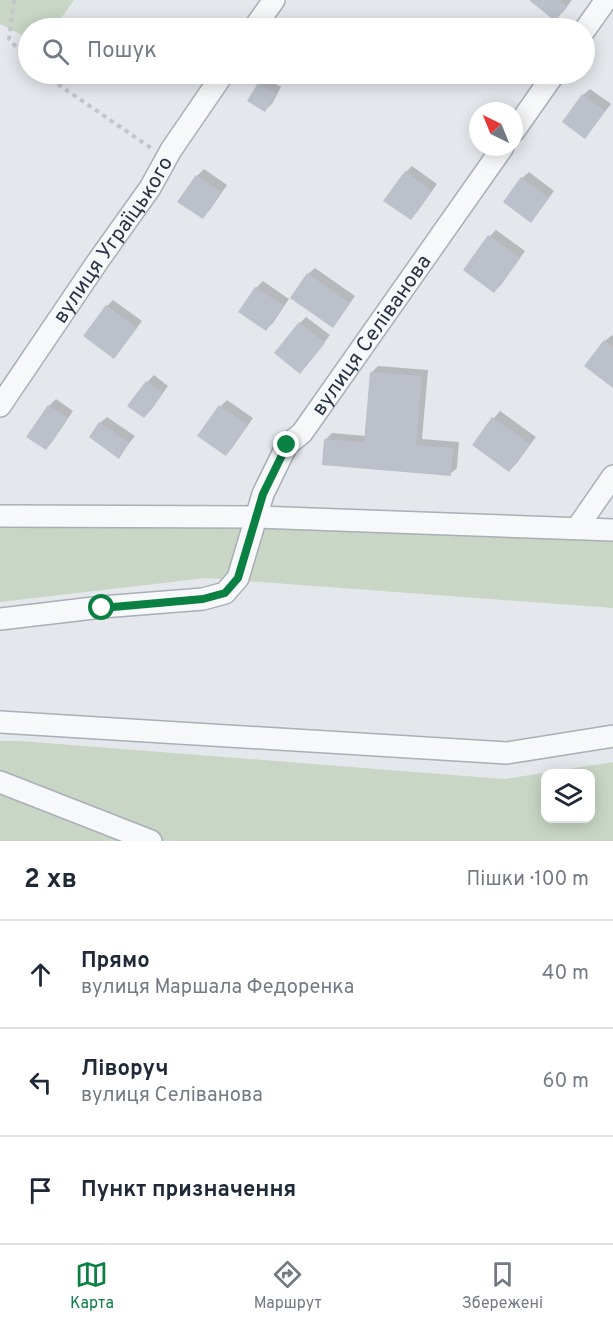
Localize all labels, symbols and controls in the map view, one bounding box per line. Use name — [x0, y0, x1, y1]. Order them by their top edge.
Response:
search box — [18, 18, 595, 84]
icon: search — [39, 35, 72, 68]
text: Пошук — [87, 38, 157, 65]
north arrow — [469, 102, 523, 156]
street label: вулиця Уграїцького — [48, 152, 180, 329]
street label: вулиця Селіванова — [306, 250, 438, 422]
route end — [273, 431, 299, 457]
route start — [88, 594, 114, 620]
map controls — [541, 769, 595, 823]
button: layers — [541, 769, 595, 823]
text: 2 хв — [24, 864, 77, 897]
text: Пішки · 100 m — [467, 867, 589, 893]
text: Прямо — [81, 948, 150, 975]
icon: ahead — [24, 958, 57, 991]
text: 40 m — [542, 961, 589, 987]
text: вулиця Маршала Федоренка — [81, 975, 354, 1001]
text: Ліворуч — [81, 1056, 169, 1083]
icon: left — [24, 1066, 57, 1099]
text: 60 m — [543, 1069, 589, 1095]
text: вулиця Селіванова — [81, 1083, 263, 1109]
icon: arrive — [24, 1174, 57, 1207]
text: Пункт призначення — [81, 1177, 296, 1204]
tab: Карта — [70, 1258, 114, 1314]
tab: Маршрут — [254, 1258, 322, 1314]
tab: Збережені — [462, 1258, 543, 1314]

